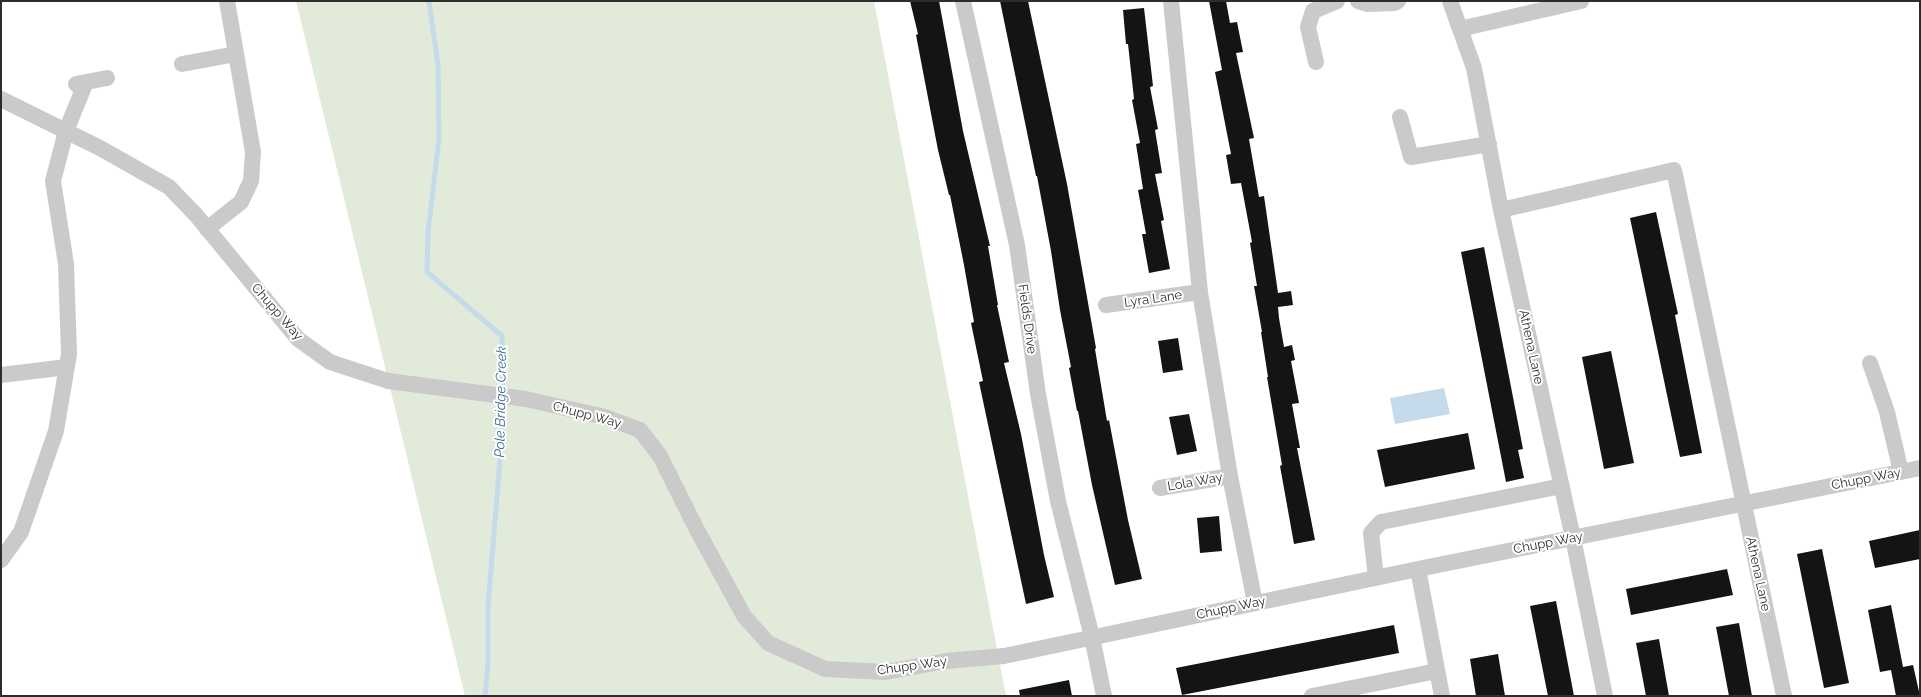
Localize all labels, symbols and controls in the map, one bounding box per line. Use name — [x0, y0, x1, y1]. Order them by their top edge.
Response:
street label: Chupp Way — [248, 280, 306, 344]
street label: Fields Drive — [1014, 283, 1040, 355]
street label: Lyra Lane — [1123, 287, 1183, 311]
street label: Athena Lane — [1515, 308, 1547, 386]
water label: Pole Bridge Creek — [492, 346, 510, 458]
street label: Chupp Way — [551, 398, 623, 432]
street label: Chupp Way — [1830, 465, 1902, 493]
street label: Lola Way — [1166, 469, 1224, 495]
street label: Chupp Way — [1512, 529, 1584, 557]
street label: Athena Lane — [1742, 535, 1774, 613]
street label: Chupp Way — [1195, 593, 1267, 623]
street label: Chupp Way — [876, 653, 948, 679]

